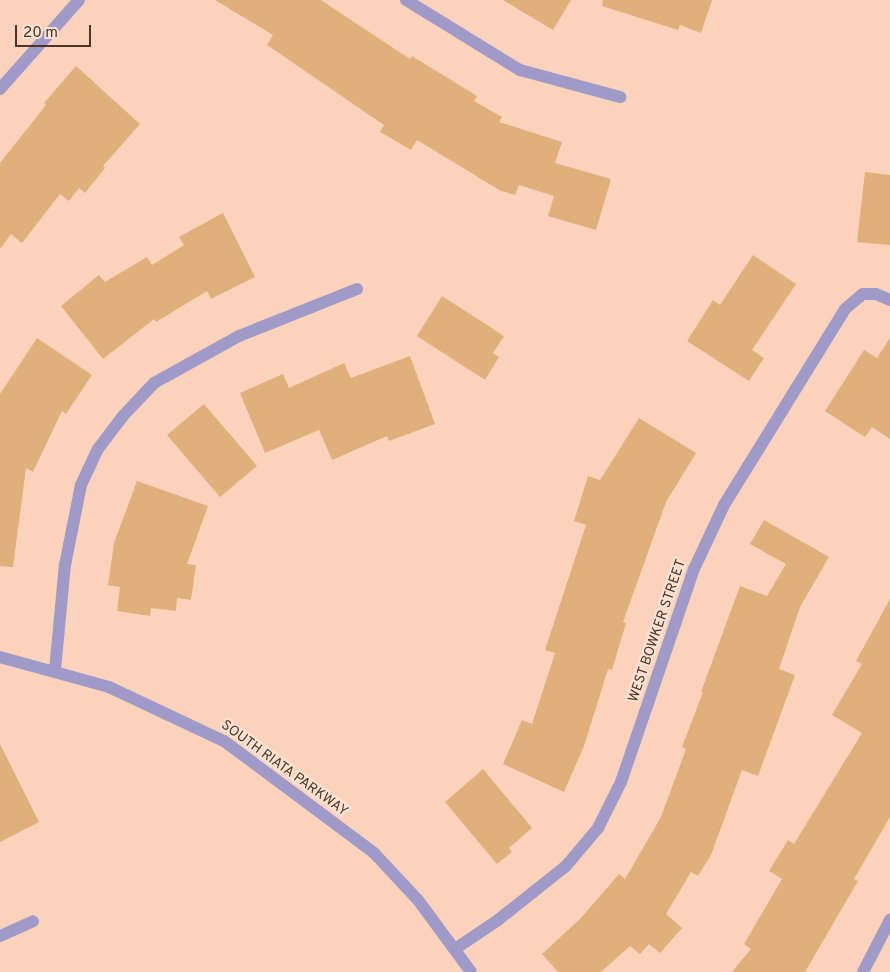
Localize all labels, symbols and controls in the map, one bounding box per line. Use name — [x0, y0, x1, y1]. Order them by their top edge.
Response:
scale bar — [18, 15, 94, 47]
text: 20 m — [23, 24, 58, 43]
street label: WEST BOWKER STREET — [626, 557, 690, 705]
street label: SOUTH RIATA PARKWAY — [217, 717, 351, 821]

